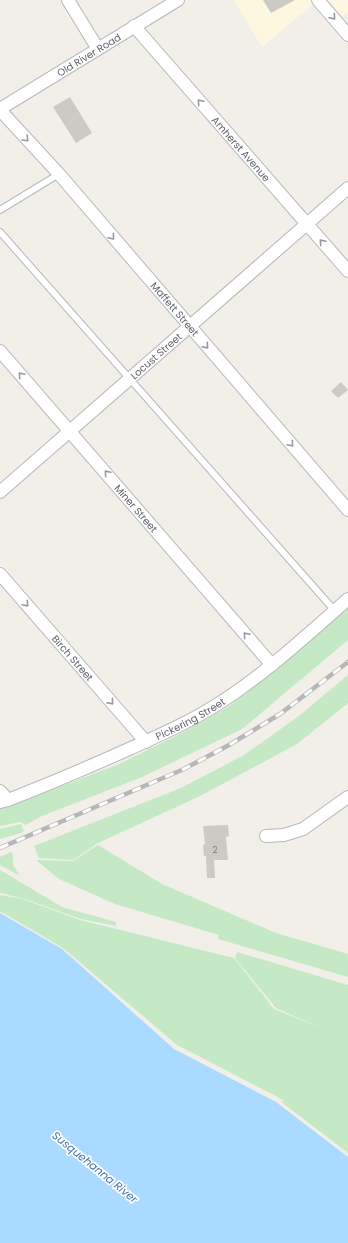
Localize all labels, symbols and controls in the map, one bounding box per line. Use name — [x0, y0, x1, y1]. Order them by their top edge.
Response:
one-way arrow — [328, 13, 335, 20]
street label: Old River Road — [54, 29, 124, 80]
one-way arrow — [198, 99, 205, 106]
street label: Amherst Avenue — [208, 113, 274, 185]
one-way arrow — [22, 134, 29, 142]
one-way arrow — [107, 232, 114, 239]
one-way arrow — [320, 239, 327, 247]
street label: Maffett Street — [147, 278, 203, 340]
street label: Locust Street — [127, 329, 185, 383]
one-way arrow — [201, 341, 208, 349]
one-way arrow — [19, 373, 26, 380]
one-way arrow — [286, 440, 293, 447]
one-way arrow — [104, 471, 111, 478]
street label: Miner Street — [111, 481, 162, 536]
one-way arrow — [21, 599, 28, 606]
street label: Birch Street — [49, 631, 97, 684]
one-way arrow — [244, 633, 251, 640]
street label: Pickering Street — [153, 694, 228, 743]
one-way arrow — [106, 697, 113, 704]
house number: 2 — [213, 845, 218, 856]
water label: Susquehanna River — [49, 1127, 142, 1207]

